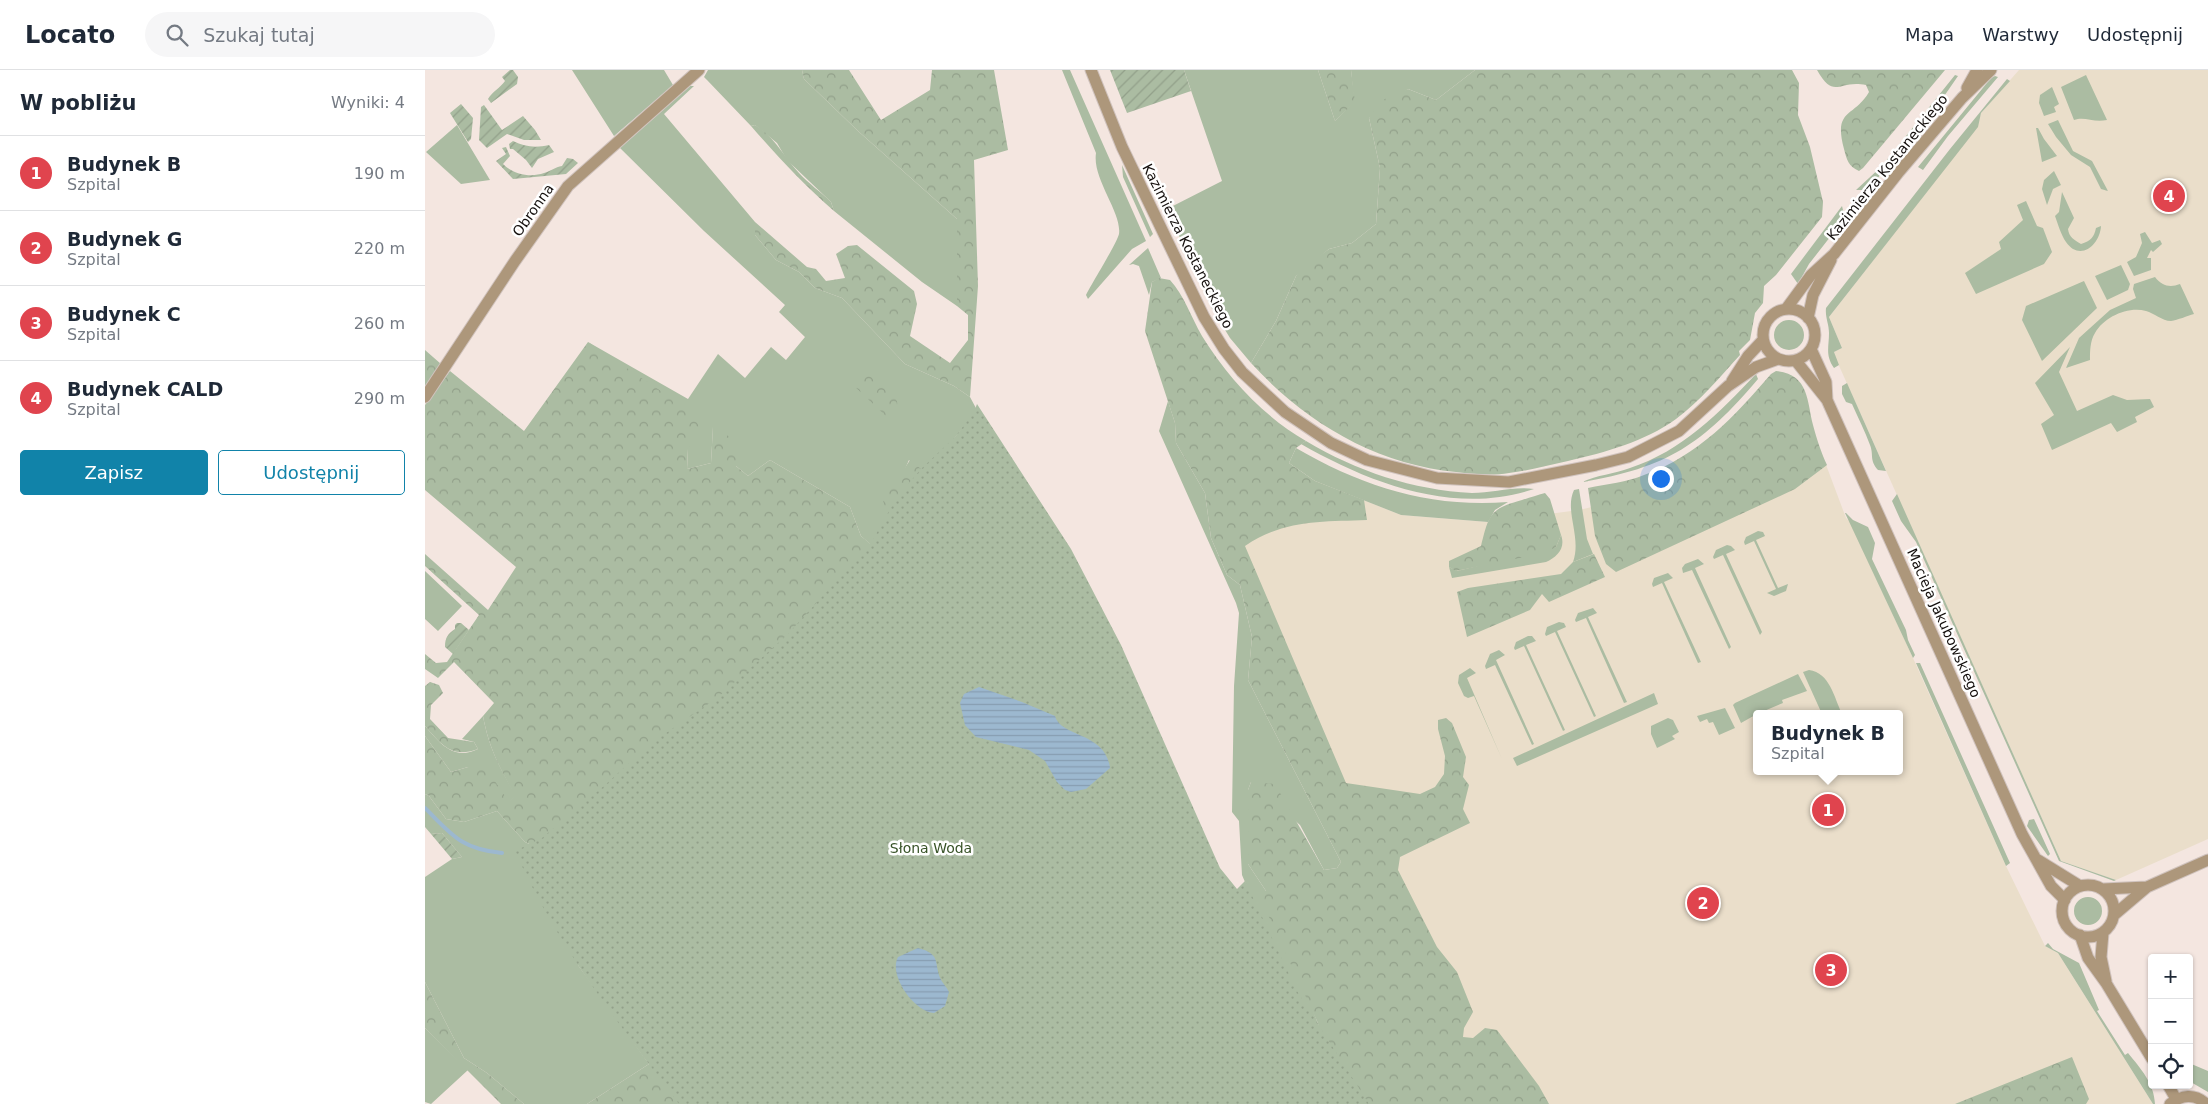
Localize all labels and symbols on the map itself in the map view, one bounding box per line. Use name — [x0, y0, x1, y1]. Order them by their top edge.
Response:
street label: Kazimierza Kostaneckiego — [1823, 91, 1951, 243]
street label: Kazimierza Kostaneckiego — [1139, 161, 1237, 331]
pin: 4 — [2153, 177, 2185, 215]
street label: Obronna — [509, 181, 557, 239]
your location — [1648, 466, 1674, 492]
street label: Macieja Jakubowskiego — [1904, 546, 1984, 700]
pin: 1 — [1812, 791, 1844, 829]
park label: Słona Woda — [890, 840, 972, 856]
pin: 2 — [1687, 884, 1719, 922]
pin: 3 — [1815, 951, 1847, 989]

